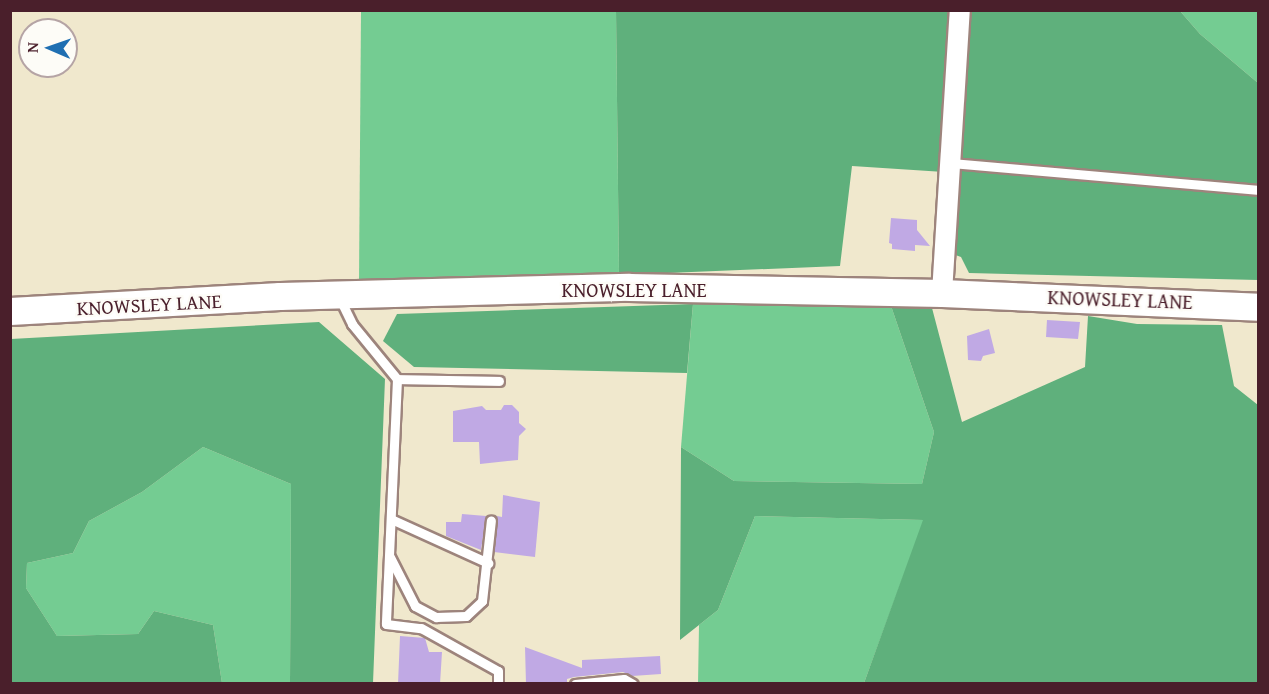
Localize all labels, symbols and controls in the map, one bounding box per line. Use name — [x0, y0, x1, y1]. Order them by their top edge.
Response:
north arrow — [18, 18, 78, 78]
text: N — [20, 42, 44, 53]
street label: KNOWSLEY LANE — [561, 277, 707, 301]
street label: KNOWSLEY LANE — [1047, 284, 1193, 314]
street label: KNOWSLEY LANE — [76, 288, 222, 320]

